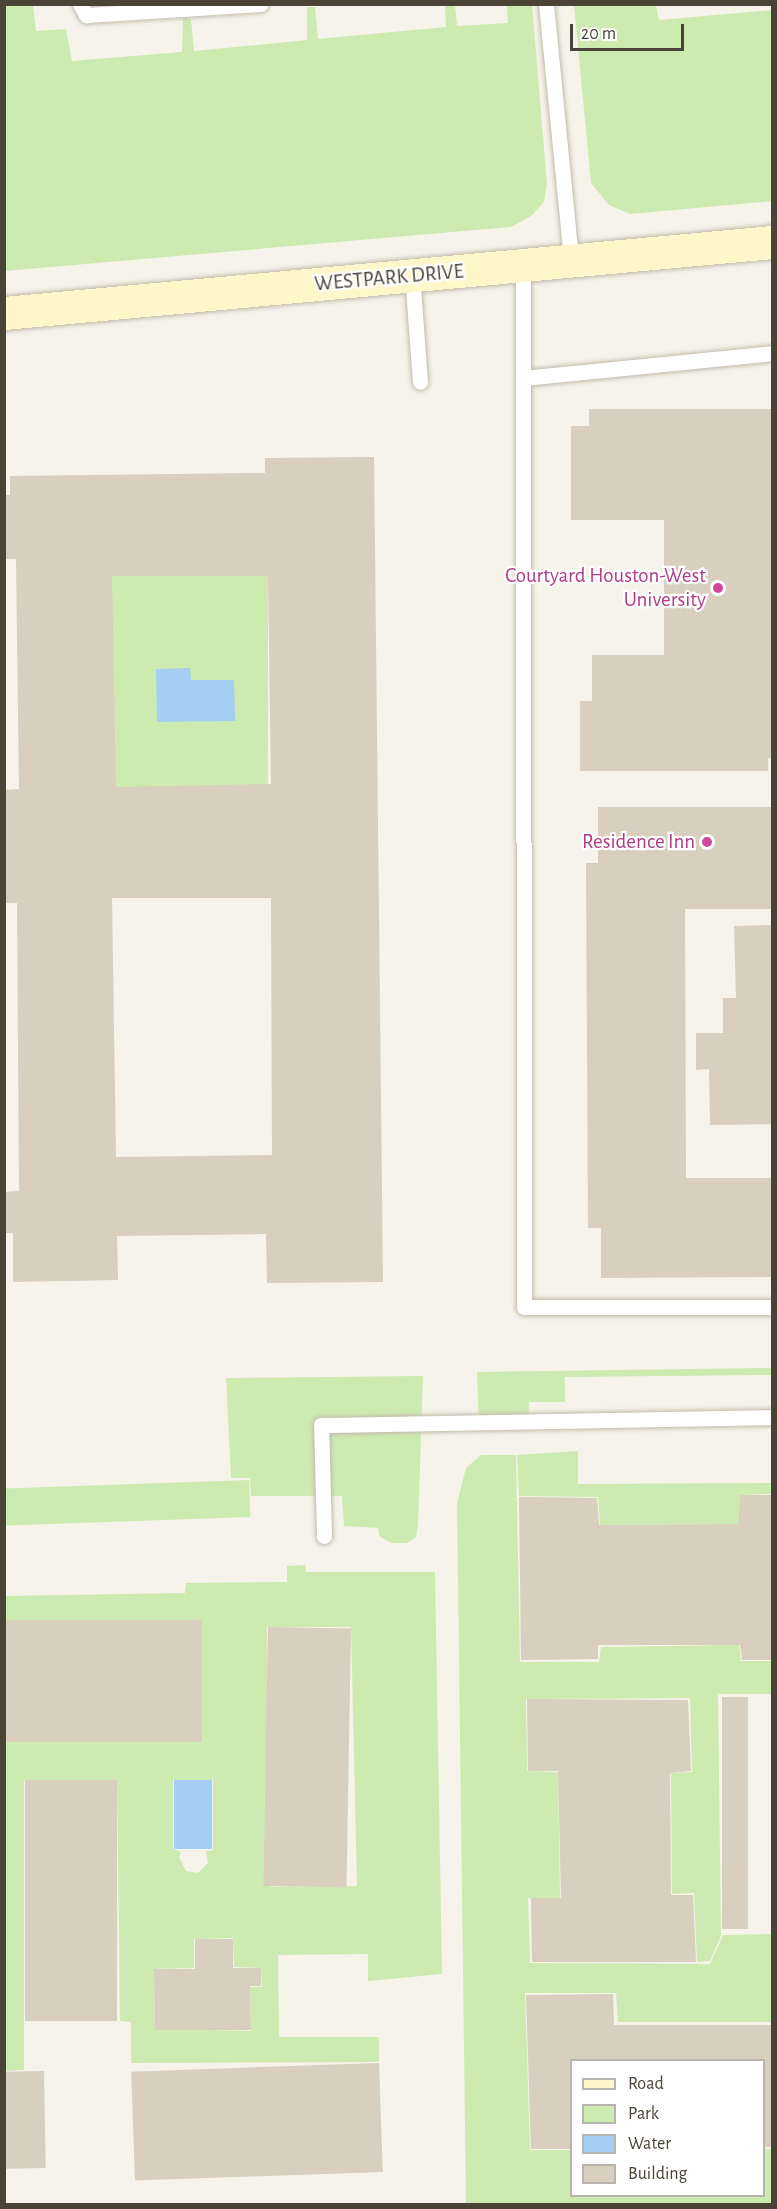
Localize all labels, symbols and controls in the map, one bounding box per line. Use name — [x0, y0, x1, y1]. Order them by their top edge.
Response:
scale bar — [573, 12, 687, 50]
text: 20 m — [581, 25, 616, 43]
street label: WESTPARK DRIVE — [313, 259, 465, 297]
place label: Courtyard Houston-West University — [505, 563, 706, 613]
marker: Courtyard Houston-West University — [711, 581, 725, 595]
place label: Residence Inn — [582, 829, 695, 855]
marker: Residence Inn — [700, 835, 714, 849]
legend — [570, 2059, 765, 2197]
text: Road — [628, 2075, 664, 2093]
text: Park — [628, 2105, 659, 2123]
text: Water — [628, 2135, 671, 2153]
text: Building — [628, 2165, 687, 2183]

